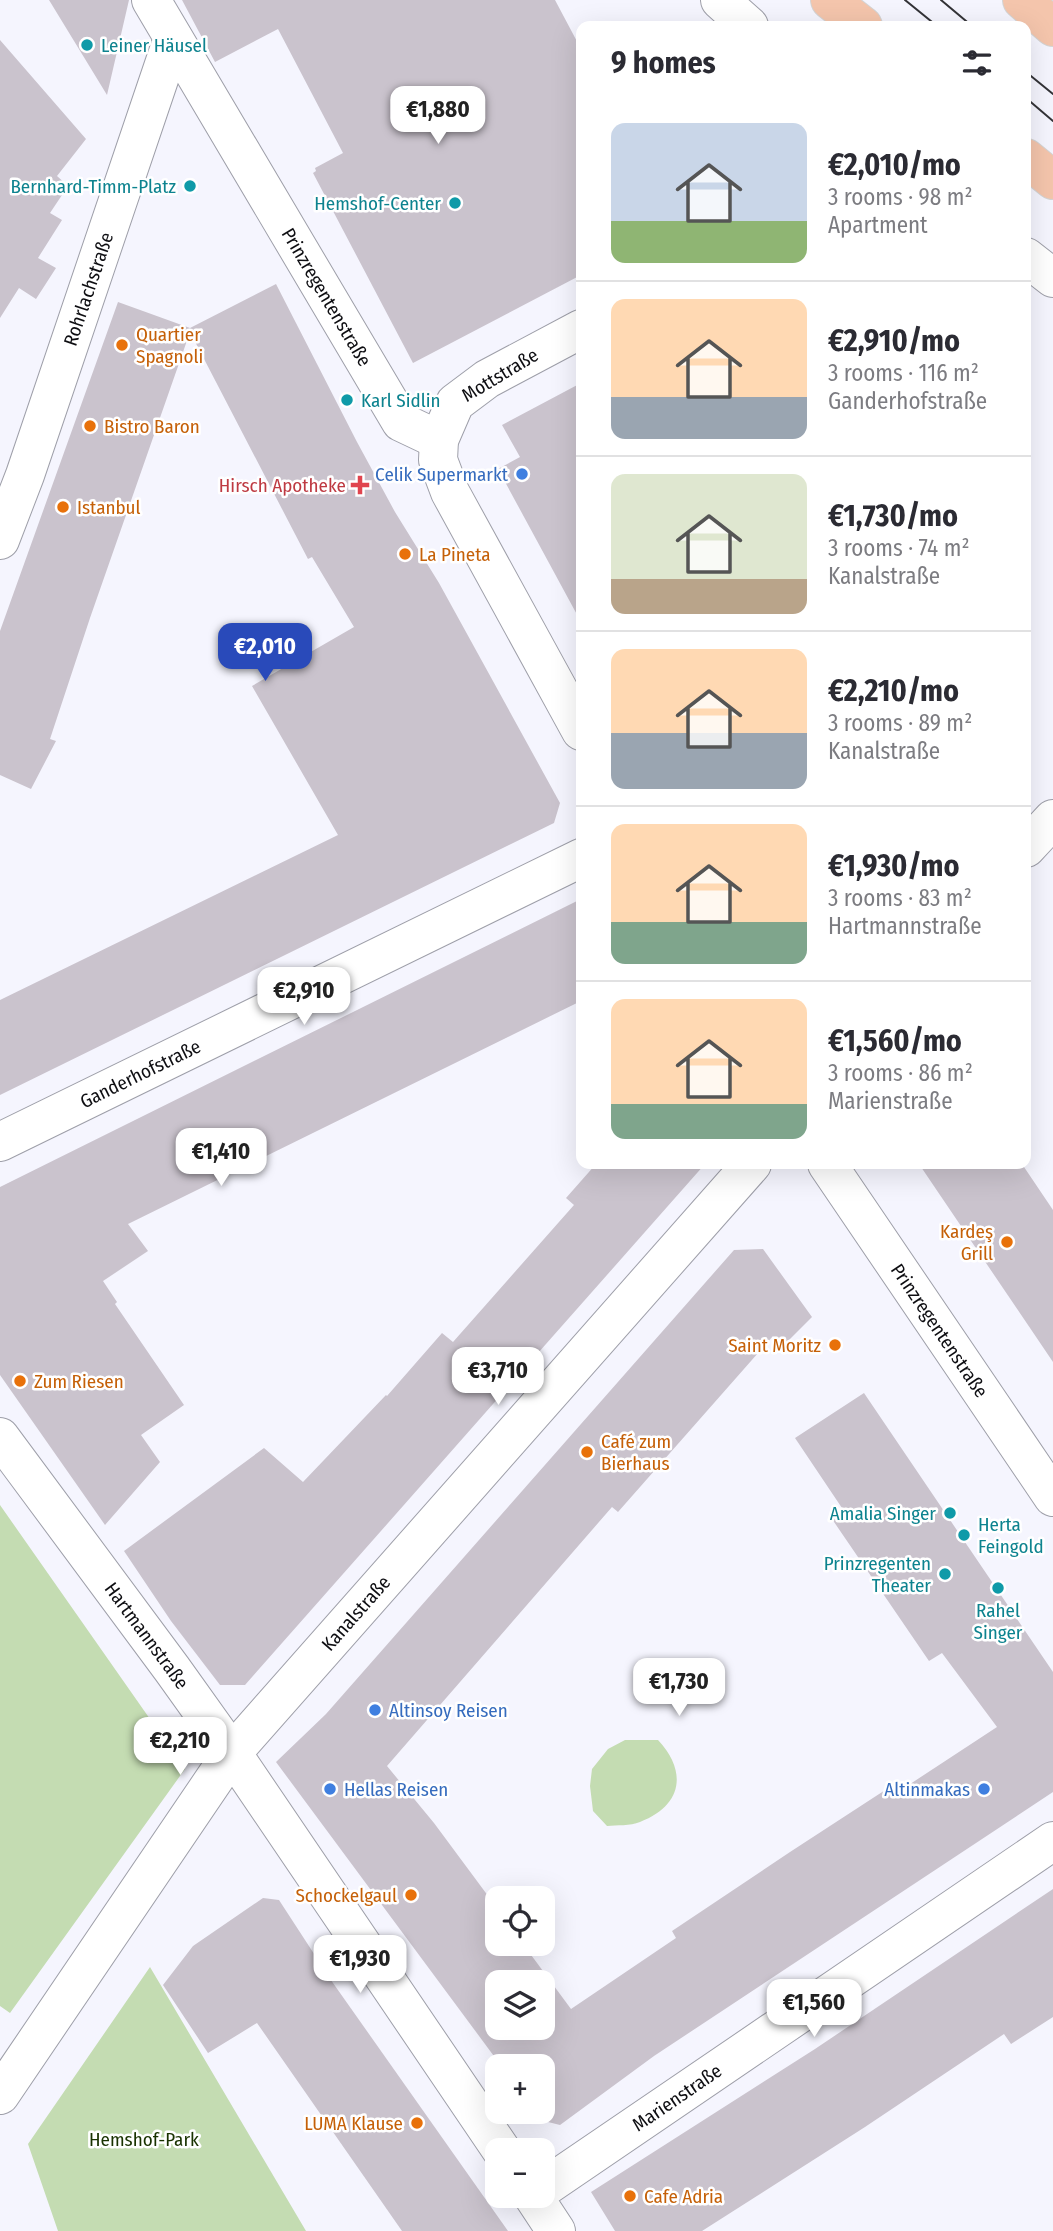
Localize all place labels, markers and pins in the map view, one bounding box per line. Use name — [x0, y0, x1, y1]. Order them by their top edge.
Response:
place label: Leiner Häusel — [101, 34, 207, 57]
marker: Leiner Häusel — [79, 37, 95, 53]
pin: €1,880 — [381, 86, 495, 146]
place label: Bernhard-Timm-Platz — [10, 175, 176, 198]
marker: Bernhard-Timm-Platz — [182, 178, 198, 194]
place label: Hemshof-Center — [314, 192, 441, 215]
marker: Hemshof-Center — [447, 195, 463, 211]
place label: Quartier Spagnoli — [136, 323, 203, 368]
marker: Quartier Spagnoli — [114, 337, 130, 353]
place label: Karl Sidlin — [361, 389, 441, 412]
marker: Karl Sidlin — [339, 392, 355, 408]
place label: Bistro Baron — [104, 415, 200, 438]
marker: Bistro Baron — [82, 418, 98, 434]
place label: Celik Supermarkt — [375, 463, 509, 486]
marker: Celik Supermarkt — [514, 466, 530, 482]
place label: Hirsch Apotheke — [219, 474, 346, 497]
marker: Hirsch Apotheke — [352, 477, 368, 493]
place label: Istanbul — [77, 496, 141, 519]
marker: Istanbul — [55, 499, 71, 515]
place label: La Pineta — [419, 543, 491, 566]
marker: La Pineta — [397, 546, 413, 562]
pin: €2,010 — [208, 624, 322, 683]
pin: €2,910 — [247, 968, 361, 1027]
pin: €1,410 — [164, 1128, 278, 1188]
place label: Kardeş Grill — [940, 1220, 993, 1265]
marker: Kardeş Grill — [999, 1234, 1015, 1250]
place label: Saint Moritz — [728, 1334, 821, 1357]
marker: Saint Moritz — [827, 1337, 843, 1353]
pin: €3,710 — [441, 1348, 555, 1407]
place label: Zum Riesen — [34, 1370, 124, 1393]
marker: Zum Riesen — [12, 1373, 28, 1389]
place label: Café zum Bierhaus — [601, 1430, 671, 1475]
marker: Café zum Bierhaus — [579, 1444, 595, 1460]
place label: Amalia Singer — [830, 1502, 936, 1525]
marker: Amalia Singer — [942, 1505, 958, 1521]
place label: Herta Feingold — [978, 1513, 1044, 1558]
marker: Herta Feingold — [956, 1527, 972, 1543]
place label: Prinzregenten Theater — [824, 1552, 931, 1597]
marker: Prinzregenten Theater — [937, 1566, 953, 1582]
marker: Rahel Singer — [990, 1580, 1006, 1596]
place label: Rahel Singer — [974, 1599, 1023, 1644]
pin: €1,730 — [622, 1658, 736, 1718]
place label: Altinsoy Reisen — [389, 1699, 508, 1722]
marker: Altinsoy Reisen — [367, 1702, 383, 1718]
pin: €2,210 — [123, 1718, 237, 1777]
place label: Hellas Reisen — [344, 1778, 448, 1801]
place label: Altinmakas — [884, 1778, 970, 1801]
marker: Hellas Reisen — [322, 1781, 338, 1797]
marker: Altinmakas — [976, 1781, 992, 1797]
place label: Schockelgaul — [295, 1884, 397, 1907]
marker: Schockelgaul — [403, 1887, 419, 1903]
pin: €1,930 — [303, 1936, 417, 1995]
pin: €1,560 — [757, 1980, 871, 2039]
place label: LUMA Klause — [304, 2112, 403, 2135]
marker: LUMA Klause — [409, 2115, 425, 2131]
place label: Cafe Adria — [644, 2185, 723, 2208]
marker: Cafe Adria — [622, 2188, 638, 2204]

